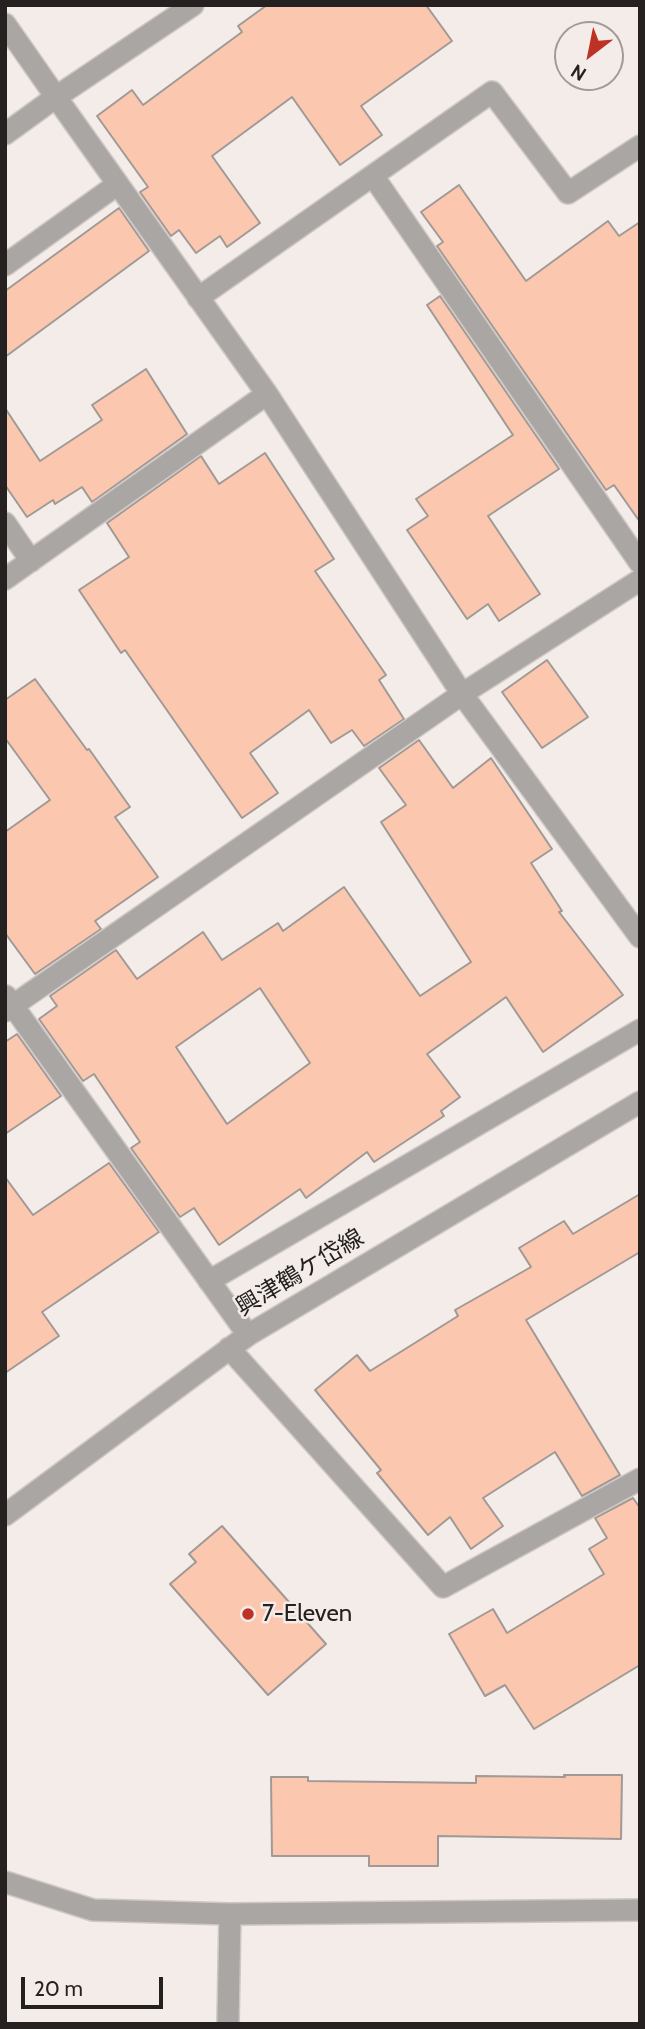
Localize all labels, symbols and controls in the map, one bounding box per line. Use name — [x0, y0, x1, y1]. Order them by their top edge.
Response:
north arrow — [554, 21, 624, 91]
text: N — [567, 59, 590, 86]
street label: 興津鶴ケ岱線 — [231, 1224, 369, 1322]
place label: 7-Eleven — [262, 1600, 352, 1628]
marker: 7-Eleven — [240, 1606, 256, 1622]
scale bar — [24, 1962, 166, 2006]
text: 20 m — [34, 1976, 83, 2001]

